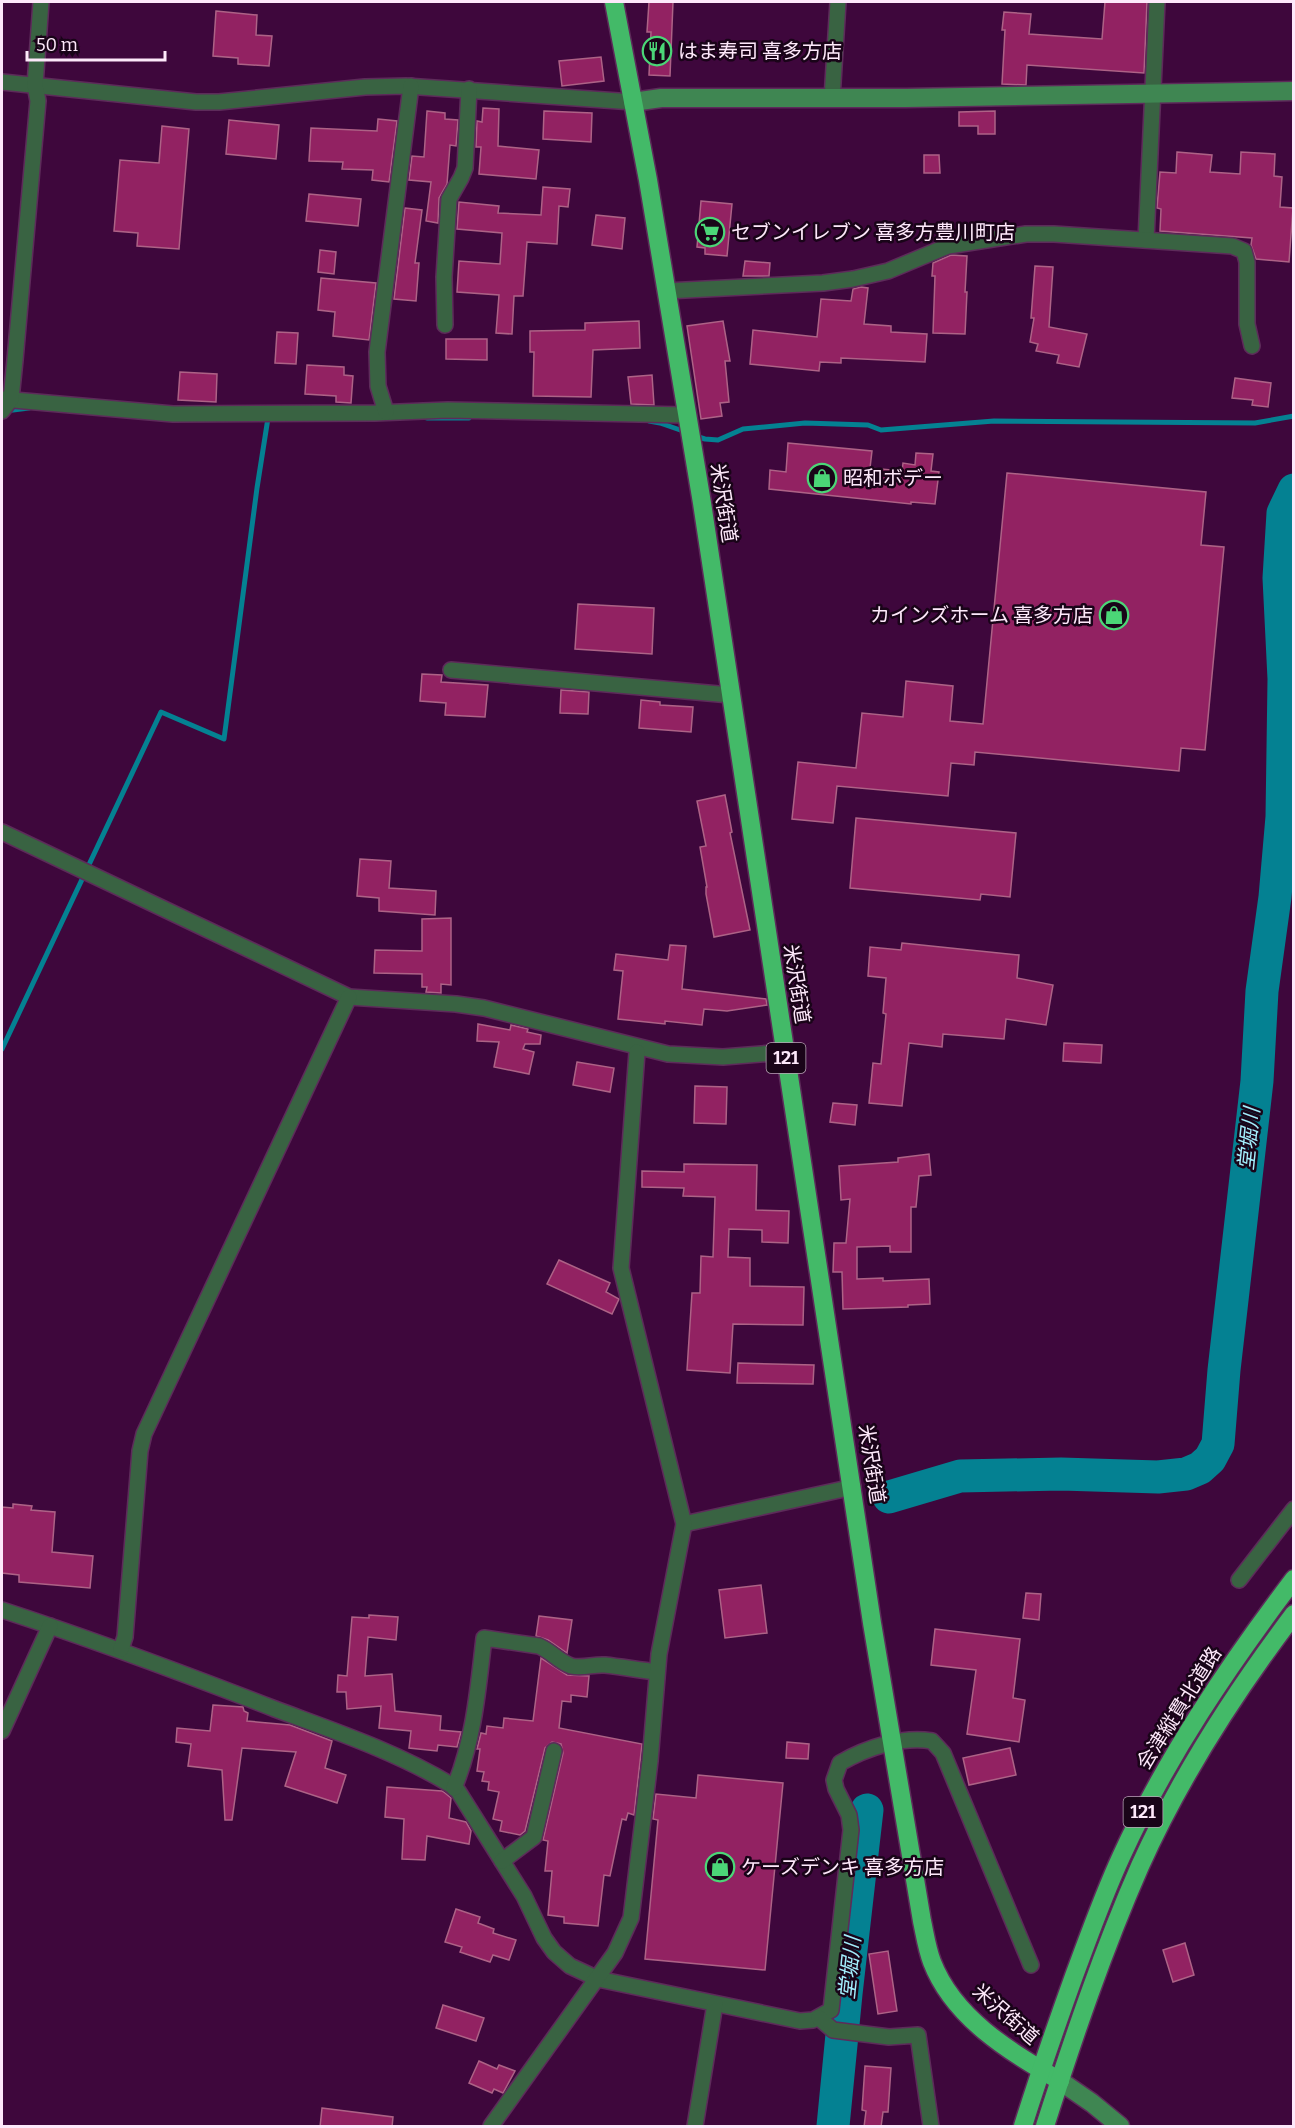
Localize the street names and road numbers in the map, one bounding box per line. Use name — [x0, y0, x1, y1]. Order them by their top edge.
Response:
street label: 米沢街道 — [706, 462, 742, 544]
street label: 米沢街道 — [779, 943, 815, 1025]
road number: 121 — [766, 1043, 806, 1073]
street label: 米沢街道 — [854, 1423, 890, 1505]
street label: 会津縦貫北道路 — [1132, 1642, 1226, 1774]
road number: 121 — [1124, 1797, 1162, 1827]
street label: 米沢街道 — [968, 1979, 1044, 2049]

